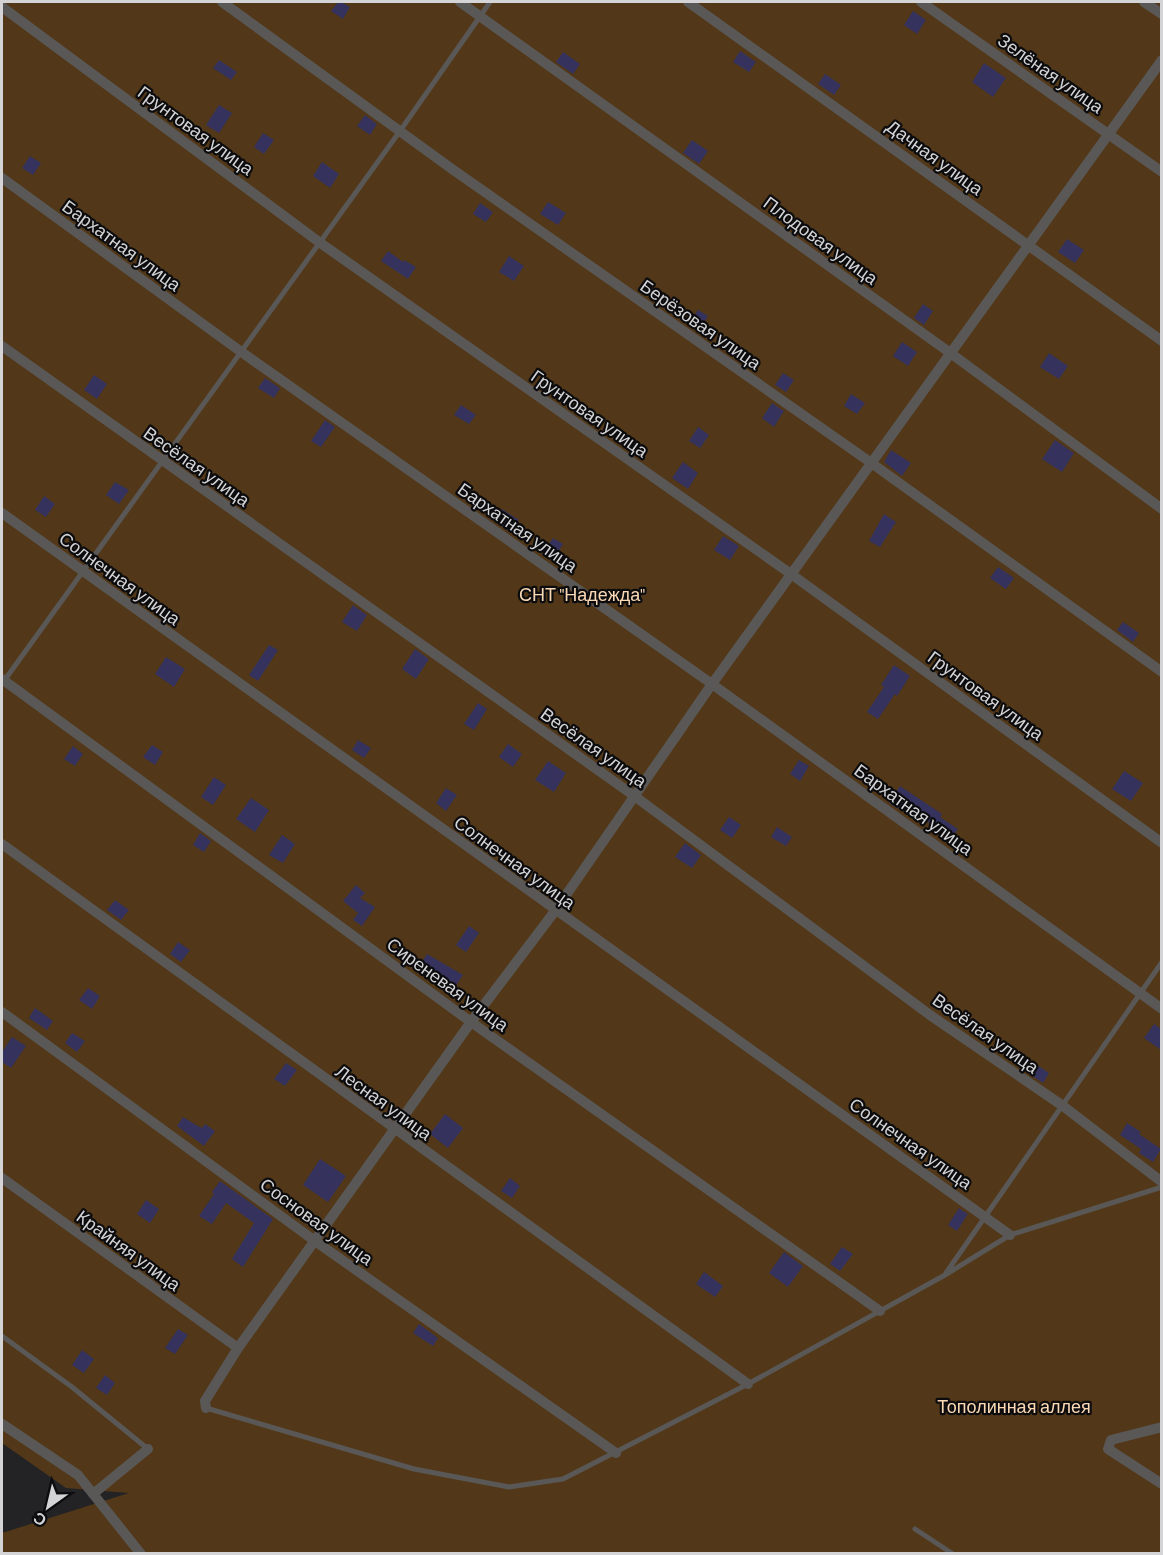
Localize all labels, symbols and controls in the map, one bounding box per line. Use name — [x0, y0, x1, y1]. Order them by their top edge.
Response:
street label: Зелёная улица — [994, 29, 1109, 118]
street label: Грунтовая улица — [134, 81, 259, 180]
street label: Дачная улица — [882, 115, 988, 200]
street label: Плодовая улица — [760, 191, 883, 289]
street label: Бархатная улица — [58, 195, 186, 296]
street label: Берёзовая улица — [636, 274, 766, 374]
street label: Грунтовая улица — [527, 364, 654, 462]
street label: Весёлая улица — [140, 421, 255, 511]
street label: Бархатная улица — [454, 478, 583, 577]
street label: Солнечная улица — [55, 527, 186, 630]
park label: СНТ "Надежда" — [519, 583, 645, 605]
street label: Грунтовая улица — [924, 646, 1049, 745]
street label: Весёлая улица — [537, 702, 652, 792]
street label: Бархатная улица — [850, 759, 978, 860]
street label: Солнечная улица — [450, 811, 581, 914]
street label: Сиреневая улица — [383, 932, 514, 1036]
street label: Весёлая улица — [929, 988, 1044, 1078]
street label: Лесная улица — [332, 1060, 437, 1145]
street label: Солнечная улица — [845, 1093, 977, 1194]
street label: Сосновая улица — [256, 1173, 379, 1270]
street label: Крайняя улица — [73, 1205, 186, 1296]
park label: Тополинная аллея — [937, 1395, 1091, 1417]
north arrow — [18, 1477, 78, 1537]
text: С — [29, 1508, 49, 1531]

